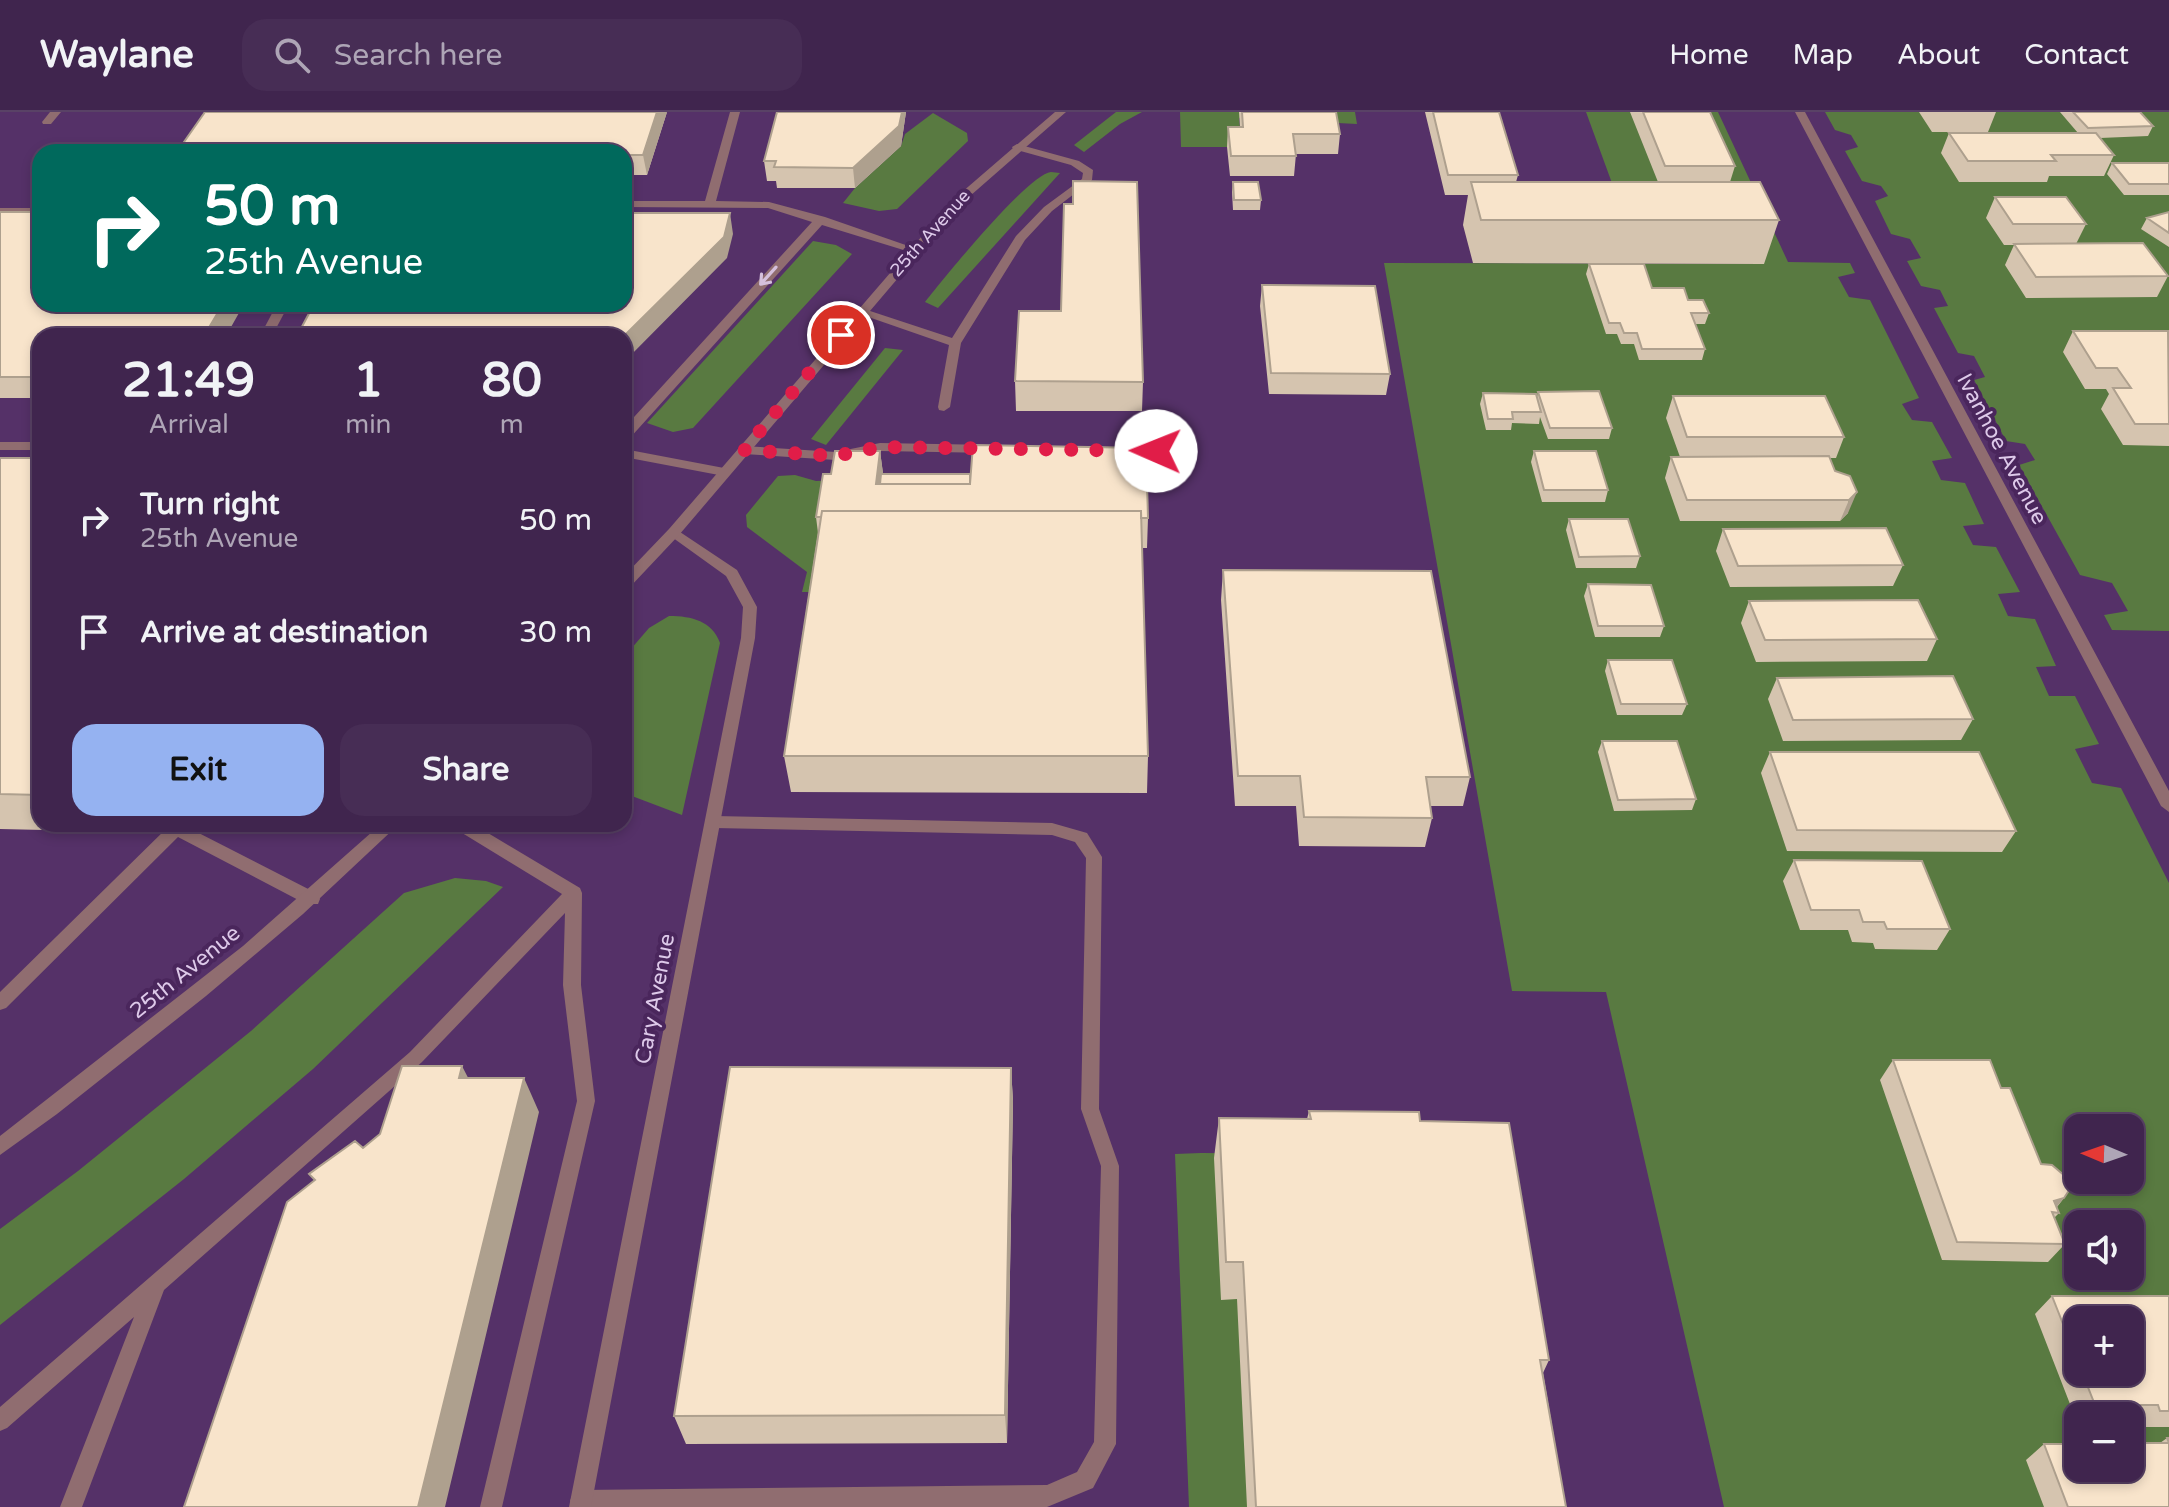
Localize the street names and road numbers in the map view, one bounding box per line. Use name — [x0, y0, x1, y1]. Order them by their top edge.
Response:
street label: 25th Avenue — [885, 185, 975, 281]
street label: Ivanhoe Avenue — [1951, 369, 2053, 529]
street label: 25th Avenue — [125, 920, 245, 1024]
street label: Cary Avenue — [630, 932, 680, 1066]

